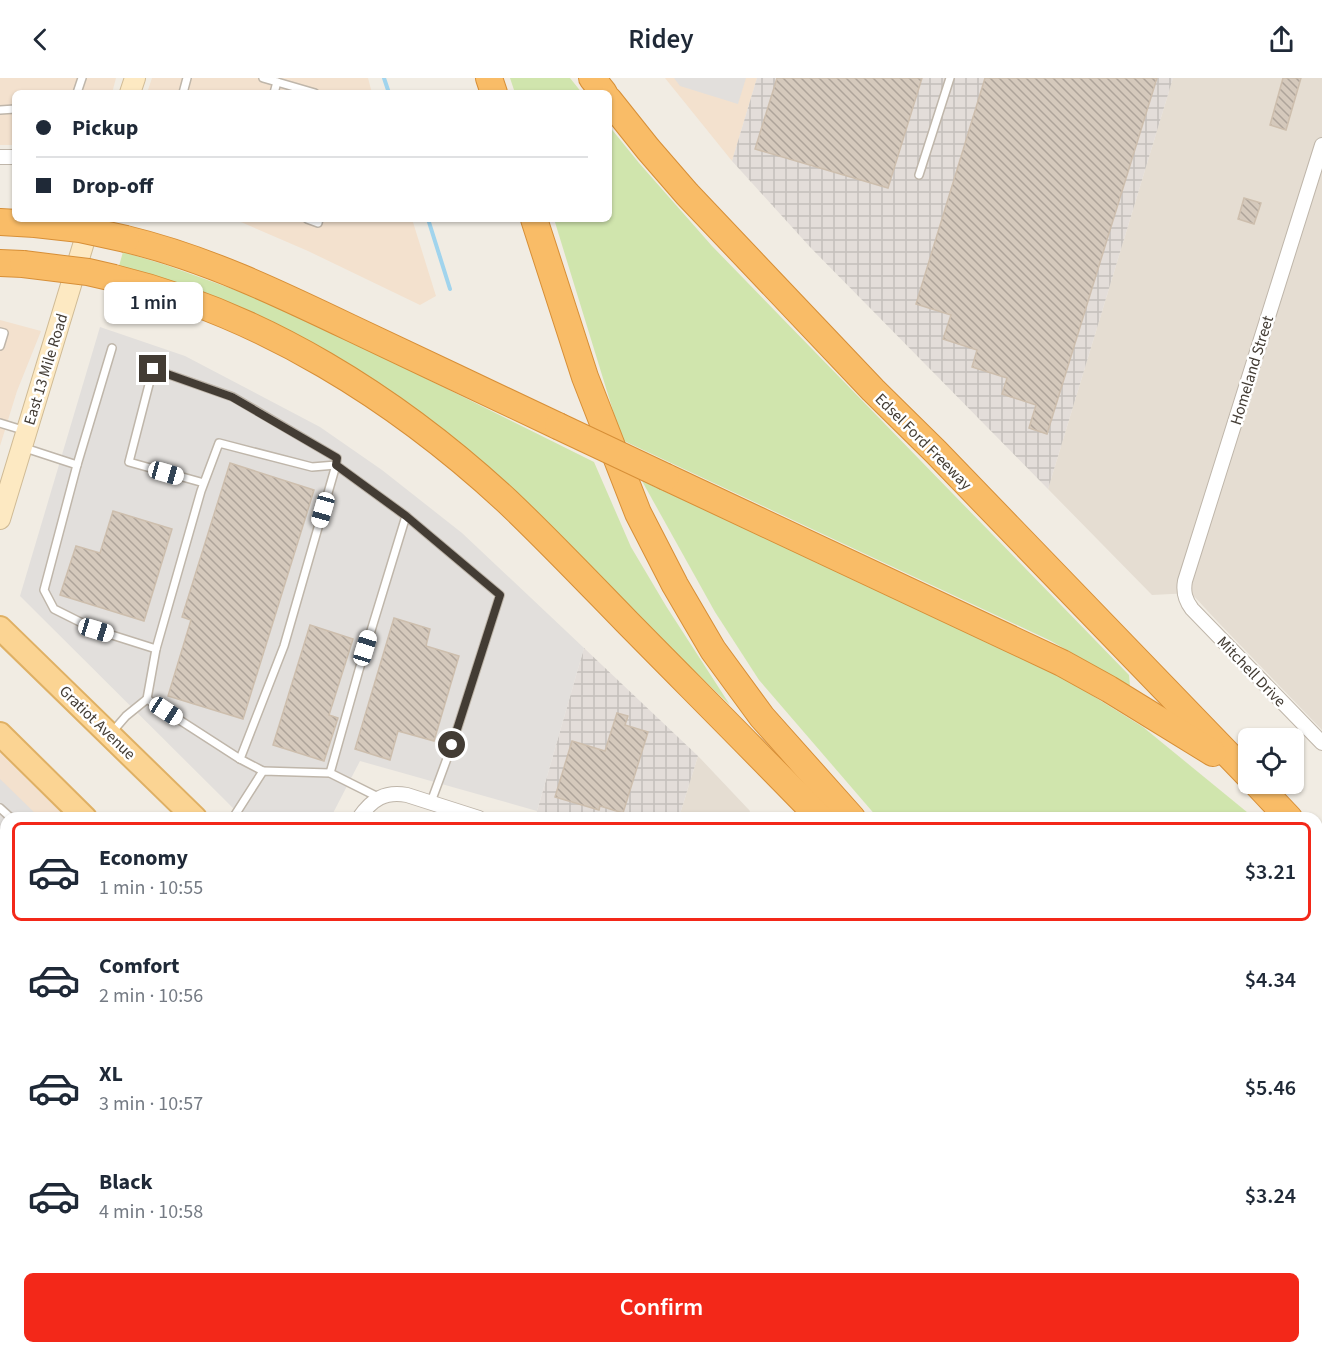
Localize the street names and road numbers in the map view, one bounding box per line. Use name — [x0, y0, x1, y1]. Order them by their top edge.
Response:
street label: East 13 Mile Road — [19, 311, 73, 428]
street label: Homeland Street — [1225, 312, 1279, 428]
street label: Edsel Ford Freeway — [870, 388, 977, 495]
street label: Mitchell Drive — [1212, 631, 1291, 712]
street label: Gratiot Avenue — [54, 681, 140, 765]

